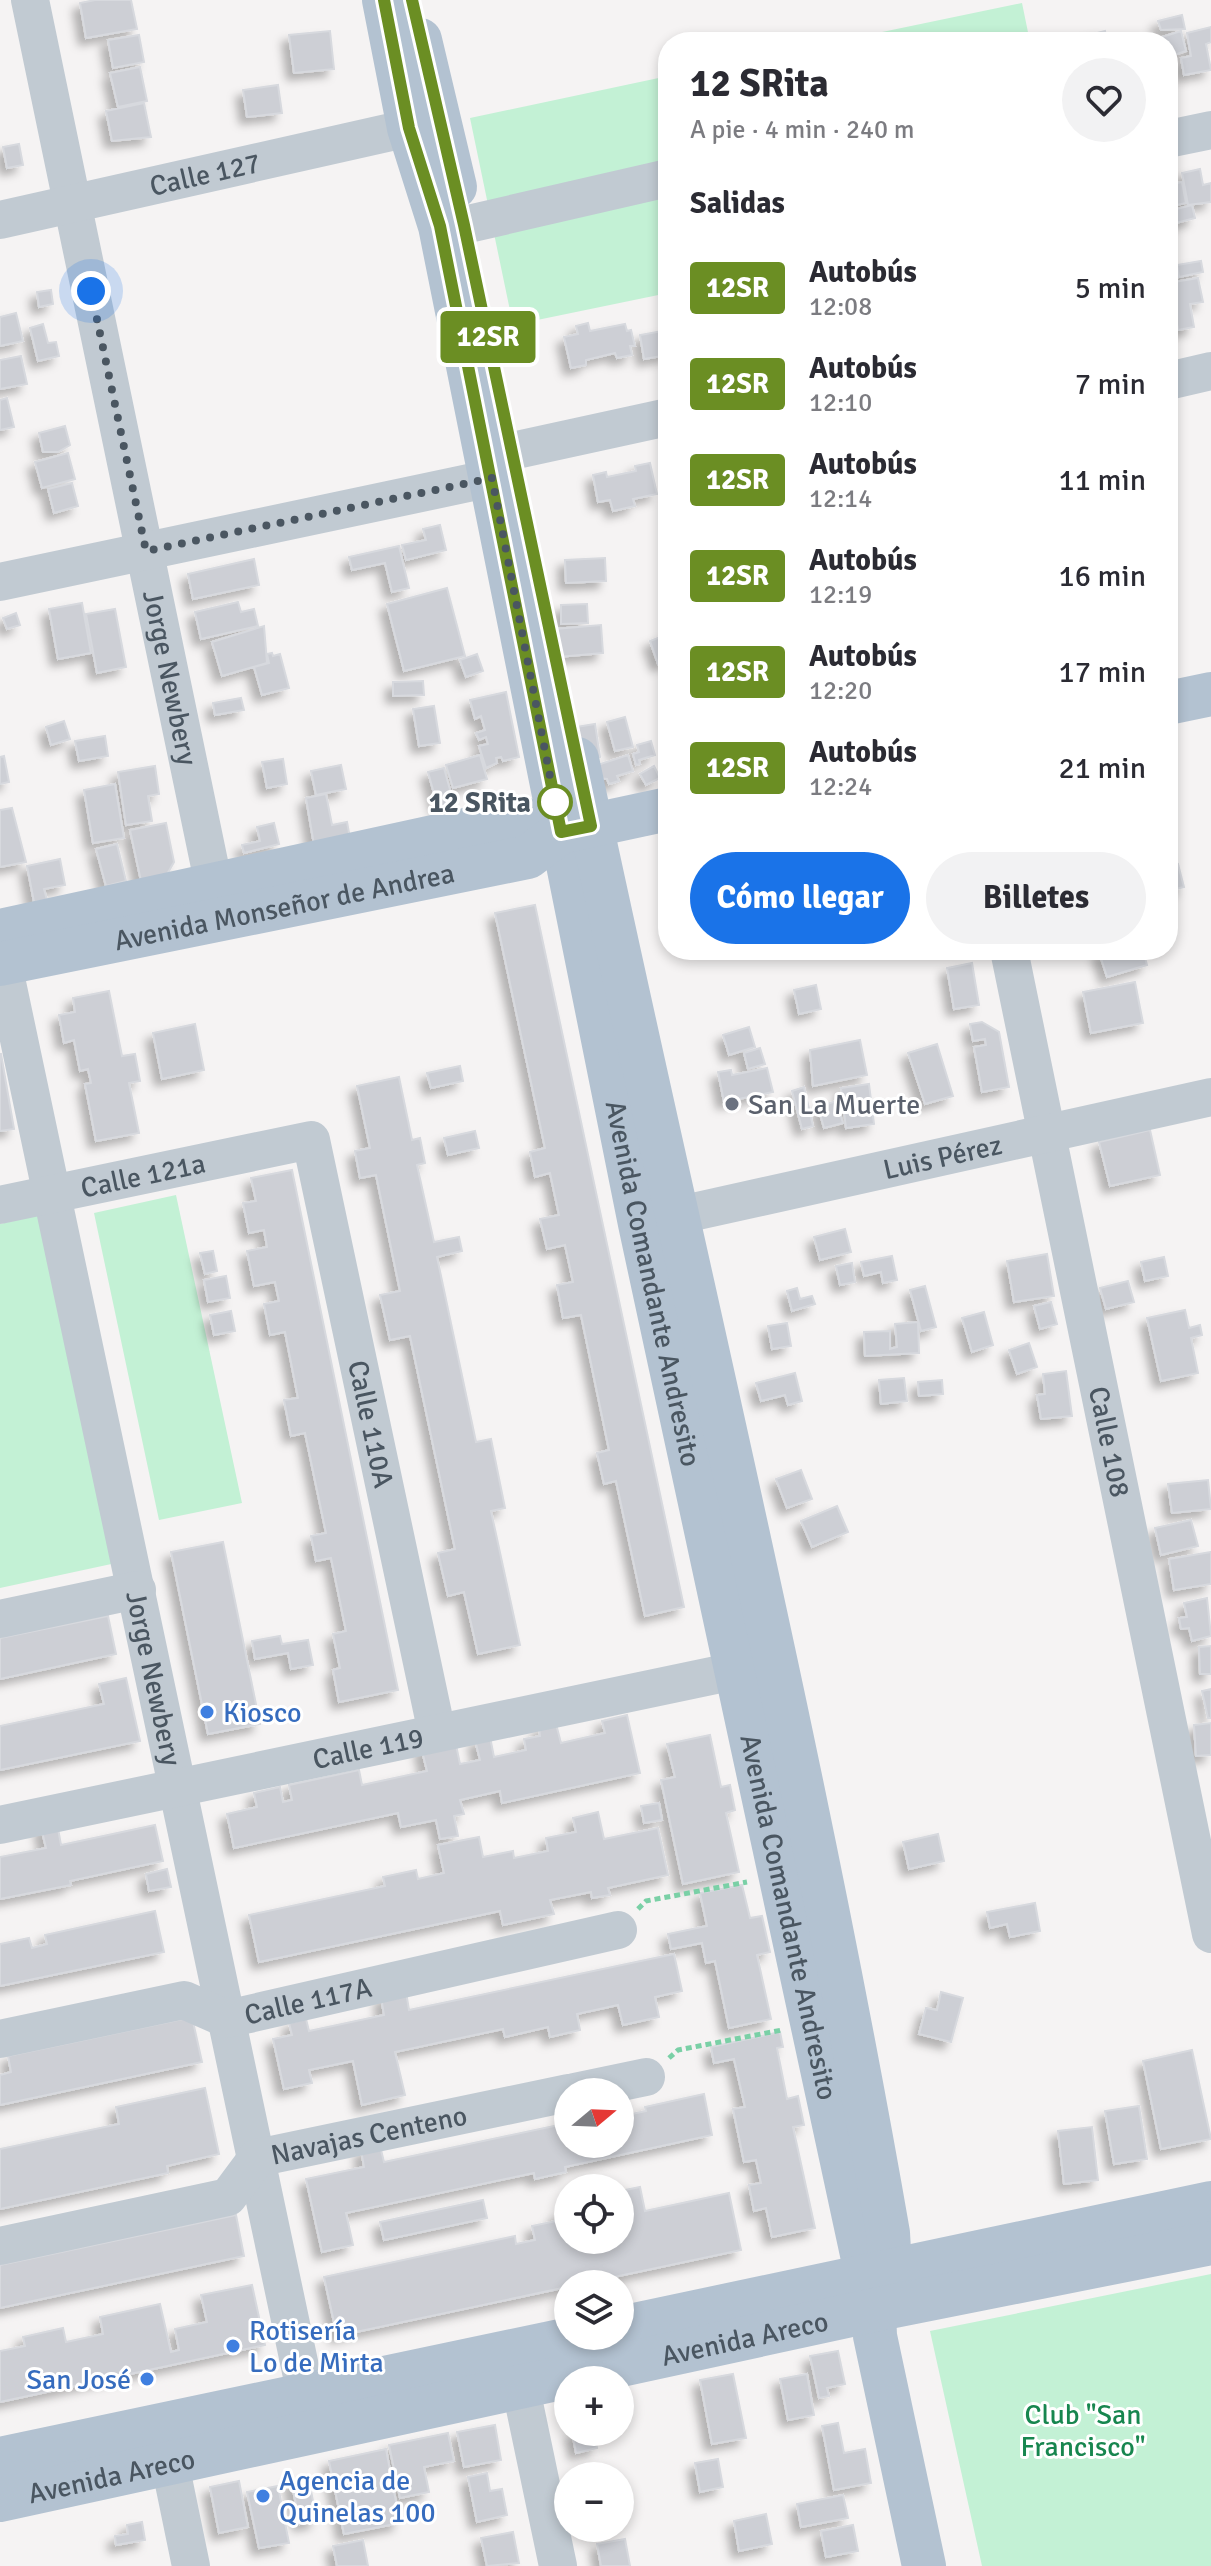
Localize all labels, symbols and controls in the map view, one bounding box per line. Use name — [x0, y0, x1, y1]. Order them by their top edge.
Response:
button: heart — [1062, 58, 1146, 142]
text: 12 SRita — [690, 60, 829, 107]
text: A pie · 4 min · 240 m — [690, 114, 914, 146]
street label: Calle 127 — [147, 146, 264, 204]
text: Salidas — [690, 185, 785, 222]
text: Autobús — [809, 254, 917, 291]
text: 5 min — [1075, 270, 1146, 307]
your location — [71, 271, 111, 311]
text: 12SR — [706, 271, 769, 305]
text: 12:08 — [809, 291, 872, 323]
line badge: 12SR — [432, 311, 544, 363]
text: 12SR — [456, 320, 520, 354]
text: Autobús — [809, 350, 917, 387]
text: 7 min — [1075, 366, 1146, 403]
text: 12SR — [706, 367, 769, 401]
text: 12:10 — [809, 387, 872, 419]
text: Autobús — [809, 446, 917, 483]
text: 11 min — [1059, 462, 1146, 499]
text: 12SR — [706, 463, 769, 497]
text: 12:14 — [809, 483, 872, 515]
text: Autobús — [809, 542, 917, 579]
text: 16 min — [1059, 558, 1146, 595]
text: 12SR — [706, 559, 769, 593]
text: 12:19 — [809, 579, 872, 611]
street label: Jorge Newbery — [135, 587, 204, 768]
text: Autobús — [809, 638, 917, 675]
text: 17 min — [1059, 654, 1146, 691]
text: 12SR — [706, 655, 769, 689]
text: 12:20 — [809, 675, 872, 707]
text: Autobús — [809, 734, 917, 771]
text: 21 min — [1059, 750, 1146, 787]
text: 12SR — [706, 751, 769, 785]
text: 12:24 — [809, 771, 872, 803]
marker: 12 SRita — [538, 785, 572, 819]
place label: 12 SRita — [429, 786, 531, 820]
button: Cómo llegar — [690, 852, 910, 944]
button: Billetes — [926, 852, 1146, 944]
street label: Avenida Monseñor de Andrea — [111, 856, 458, 958]
place label: San La Muerte — [748, 1088, 920, 1122]
marker: San La Muerte — [723, 1095, 741, 1113]
street label: Avenida Comandante Andresito — [598, 1098, 708, 1470]
street label: Luis Pérez — [880, 1128, 1005, 1187]
street label: Calle 121a — [78, 1147, 209, 1206]
street label: Calle 110A — [340, 1357, 400, 1491]
street label: Calle 108 — [1081, 1383, 1137, 1500]
street label: Jorge Newbery — [118, 1588, 188, 1769]
place label: Kiosco — [223, 1696, 302, 1730]
marker: Kiosco — [198, 1703, 216, 1721]
street label: Calle 119 — [310, 1721, 427, 1777]
street label: Avenida Comandante Andresito — [732, 1731, 844, 2103]
street label: Calle 117A — [241, 1971, 375, 2033]
north arrow — [554, 2078, 634, 2158]
map controls — [554, 2078, 634, 2542]
street label: Navajas Centeno — [268, 2099, 470, 2173]
button: locate — [554, 2174, 634, 2254]
button: layers — [554, 2270, 634, 2350]
street label: Avenida Areco — [658, 2304, 831, 2374]
place label: Rotisería Lo de Mirta — [249, 2314, 384, 2380]
marker: Rotisería Lo de Mirta — [224, 2337, 242, 2355]
place label: San José — [26, 2363, 131, 2397]
button: + — [554, 2366, 634, 2446]
marker: San José — [138, 2370, 156, 2388]
park label: Club "San Francisco" — [1020, 2398, 1146, 2464]
street label: Avenida Areco — [25, 2442, 198, 2511]
button: − — [554, 2462, 634, 2542]
place label: Agencia de Quinelas 100 — [279, 2464, 436, 2530]
marker: Agencia de Quinelas 100 — [254, 2487, 272, 2505]

